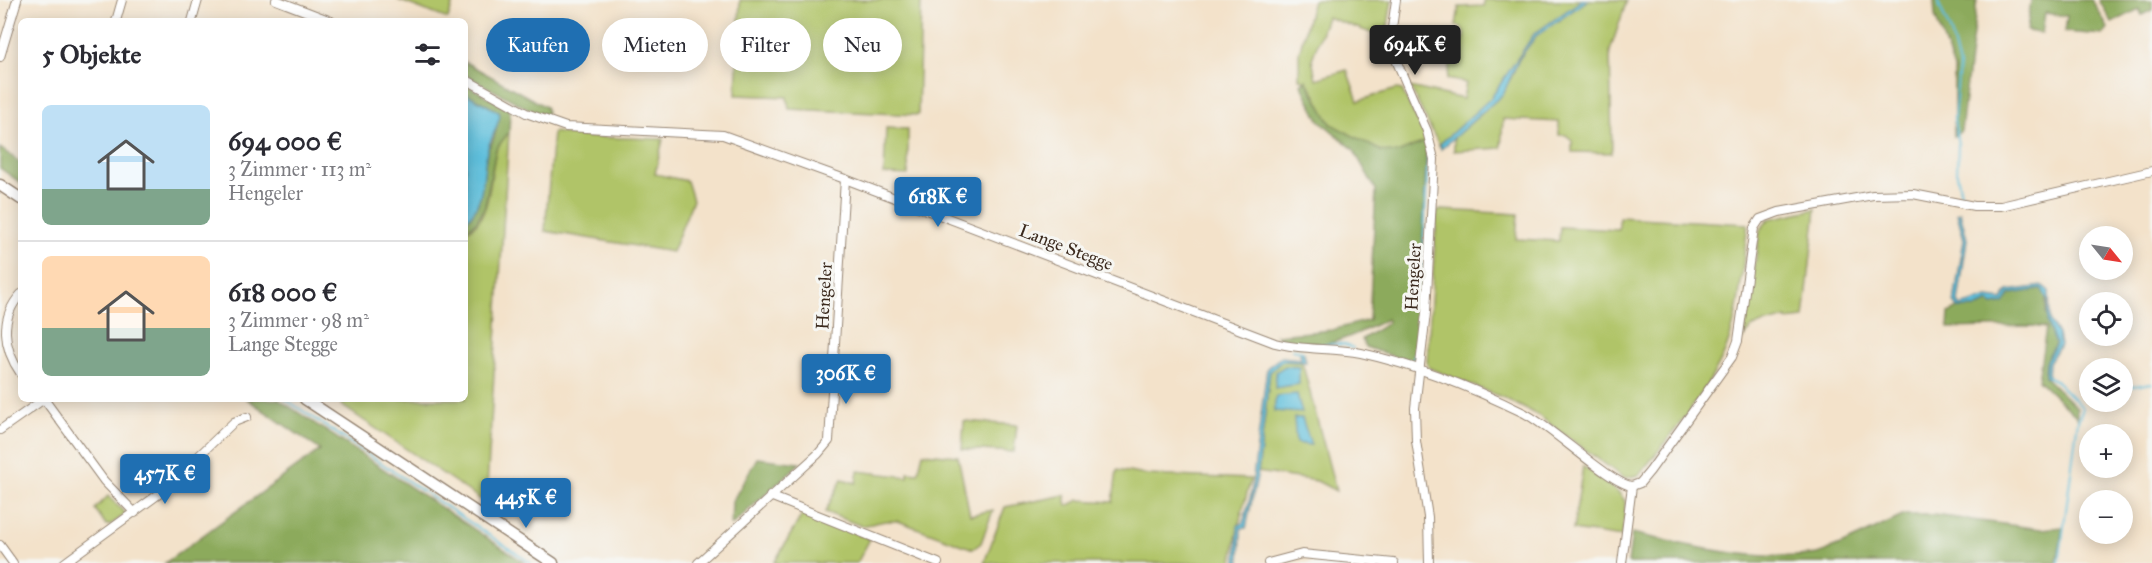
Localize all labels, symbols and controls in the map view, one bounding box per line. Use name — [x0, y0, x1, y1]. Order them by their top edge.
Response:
chip: Kaufen — [486, 18, 590, 72]
chip: Mieten — [602, 18, 708, 72]
chip: Filter — [720, 18, 811, 72]
chip: Neu — [823, 18, 902, 72]
pin: 694K € — [1366, 25, 1464, 76]
text: 694K € — [1384, 32, 1446, 56]
text: 5 Objekte — [42, 38, 141, 70]
icon: filters — [411, 38, 444, 71]
text: 694 000 € — [228, 125, 342, 157]
icon: home — [90, 129, 162, 201]
text: 3 Zimmer · 113 m² — [228, 157, 371, 181]
pin: 618K € — [889, 177, 987, 228]
text: Hengeler — [228, 181, 303, 205]
text: 618K € — [908, 184, 968, 208]
street label: Lange Stegge — [1016, 219, 1116, 276]
north arrow — [2079, 226, 2133, 280]
map controls — [2079, 226, 2133, 544]
street label: Hengeler — [1400, 242, 1427, 311]
street label: Hengeler — [811, 261, 838, 330]
text: 618 000 € — [228, 276, 338, 308]
icon: home — [90, 280, 162, 352]
button: locate — [2079, 292, 2133, 346]
text: 3 Zimmer · 98 m² — [228, 308, 369, 332]
text: Lange Stegge — [228, 332, 338, 356]
pin: 306K € — [797, 354, 895, 405]
button: layers — [2079, 358, 2133, 412]
text: 306K € — [816, 361, 876, 385]
button: + — [2079, 424, 2133, 478]
pin: 457K € — [116, 454, 214, 505]
text: 457K € — [134, 461, 196, 485]
pin: 445K € — [477, 478, 575, 529]
text: 445K € — [495, 485, 557, 509]
button: − — [2079, 490, 2133, 544]

